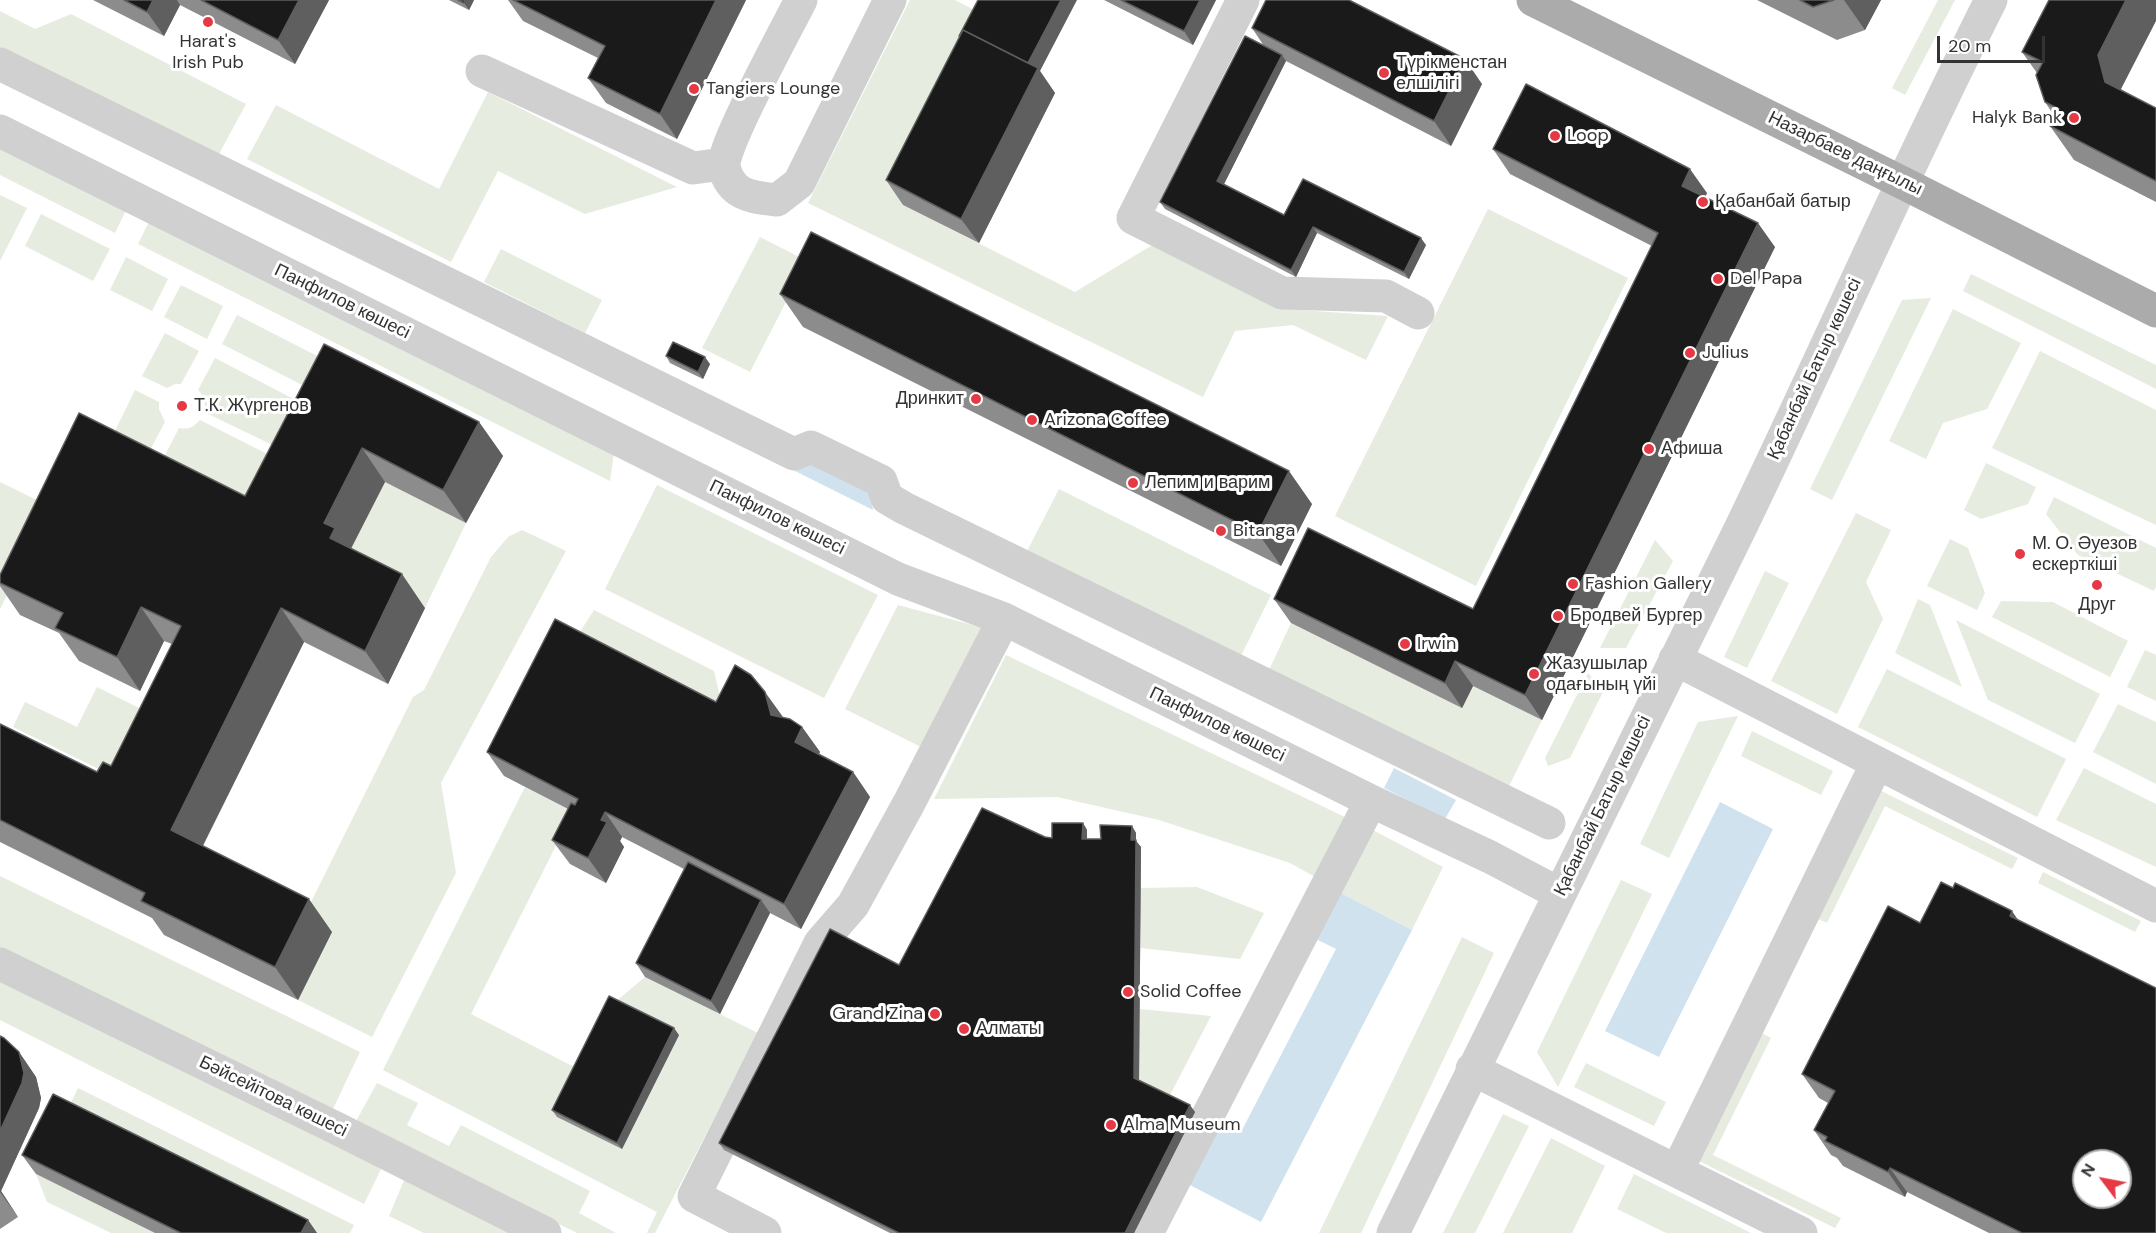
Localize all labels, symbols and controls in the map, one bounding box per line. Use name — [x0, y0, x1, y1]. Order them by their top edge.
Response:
marker: Harat's Irish Pub — [201, 15, 215, 29]
scale bar — [1940, 24, 2048, 62]
place label: Harat's Irish Pub — [172, 31, 244, 74]
text: 20 m — [1948, 34, 1991, 58]
place label: Түрікменстан елшілігі — [1396, 52, 1507, 94]
marker: Түрікменстан елшілігі — [1377, 66, 1391, 80]
place label: Tangiers Lounge — [706, 78, 840, 100]
marker: Tangiers Lounge — [687, 82, 701, 96]
street label: Назарбаев даңғылы — [1764, 107, 1926, 201]
place label: Halyk Bank — [1972, 107, 2062, 129]
marker: Halyk Bank — [2067, 111, 2081, 125]
place label: Loop — [1567, 125, 1609, 147]
marker: Loop — [1548, 129, 1562, 143]
place label: Қабанбай батыр — [1715, 191, 1851, 213]
marker: Қабанбай батыр — [1696, 195, 1710, 209]
street label: Панфилов көшесі — [271, 260, 413, 344]
place label: Del Papa — [1730, 268, 1802, 290]
marker: Del Papa — [1711, 272, 1725, 286]
street label: Қабанбай Батыр көшесі — [1763, 275, 1867, 463]
place label: Julius — [1702, 342, 1749, 364]
marker: Julius — [1683, 346, 1697, 360]
place label: Дринкит — [896, 388, 964, 410]
marker: Дринкит — [969, 392, 983, 406]
place label: Т.К. Жүргенов — [194, 395, 309, 417]
marker: Т.К. Жүргенов — [175, 399, 189, 413]
place label: Arizona Coffee — [1044, 409, 1167, 431]
marker: Arizona Coffee — [1025, 413, 1039, 427]
place label: Афиша — [1661, 438, 1723, 460]
marker: Афиша — [1642, 442, 1656, 456]
place label: Лепим и варим — [1145, 472, 1270, 494]
street label: Панфилов көшесі — [706, 476, 848, 560]
marker: Лепим и варим — [1126, 476, 1140, 490]
place label: Bitanga — [1233, 520, 1295, 542]
marker: Bitanga — [1214, 524, 1228, 538]
place label: М. О. Әуезов ескерткіші — [2032, 533, 2137, 576]
marker: М. О. Әуезов ескерткіші — [2013, 547, 2027, 561]
place label: Fashion Gallery — [1585, 573, 1712, 595]
marker: Fashion Gallery — [1566, 577, 1580, 591]
marker: Друг — [2090, 578, 2104, 592]
place label: Друг — [2078, 594, 2116, 616]
place label: Бродвей Бургер — [1570, 605, 1703, 627]
marker: Бродвей Бургер — [1551, 609, 1565, 623]
place label: Irwin — [1417, 633, 1456, 655]
marker: Irwin — [1398, 637, 1412, 651]
place label: Жазушылар одағының үйі — [1546, 653, 1656, 696]
marker: Жазушылар одағының үйі — [1527, 667, 1541, 681]
street label: Панфилов көшесі — [1146, 683, 1288, 767]
street label: Қабанбай Батыр көшесі — [1550, 712, 1656, 900]
place label: Solid Coffee — [1140, 981, 1241, 1003]
marker: Solid Coffee — [1121, 985, 1135, 999]
place label: Grand Zina — [832, 1003, 923, 1025]
marker: Grand Zina — [928, 1007, 942, 1021]
place label: Алматы — [976, 1018, 1042, 1040]
marker: Алматы — [957, 1022, 971, 1036]
street label: Бәйсейітова көшесі — [195, 1052, 351, 1142]
place label: Alma Museum — [1123, 1114, 1241, 1136]
marker: Alma Museum — [1104, 1118, 1118, 1132]
north arrow — [2072, 1149, 2132, 1209]
text: N — [2076, 1160, 2100, 1181]

